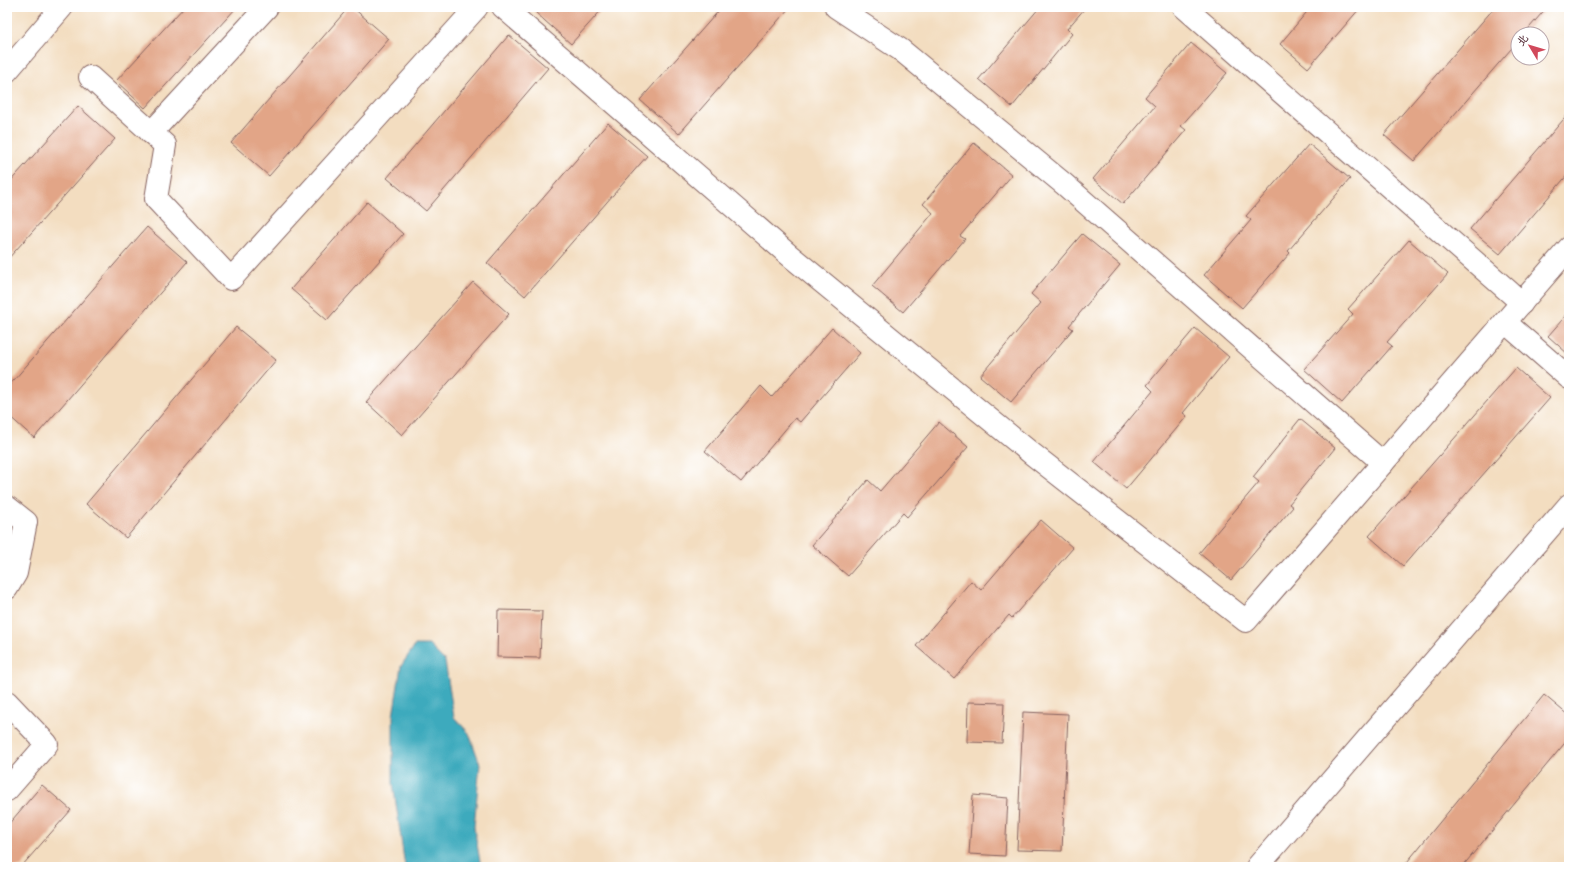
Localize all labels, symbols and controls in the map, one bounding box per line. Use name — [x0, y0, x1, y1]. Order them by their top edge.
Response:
north arrow — [1510, 26, 1550, 66]
text: 北 — [1514, 32, 1531, 48]

